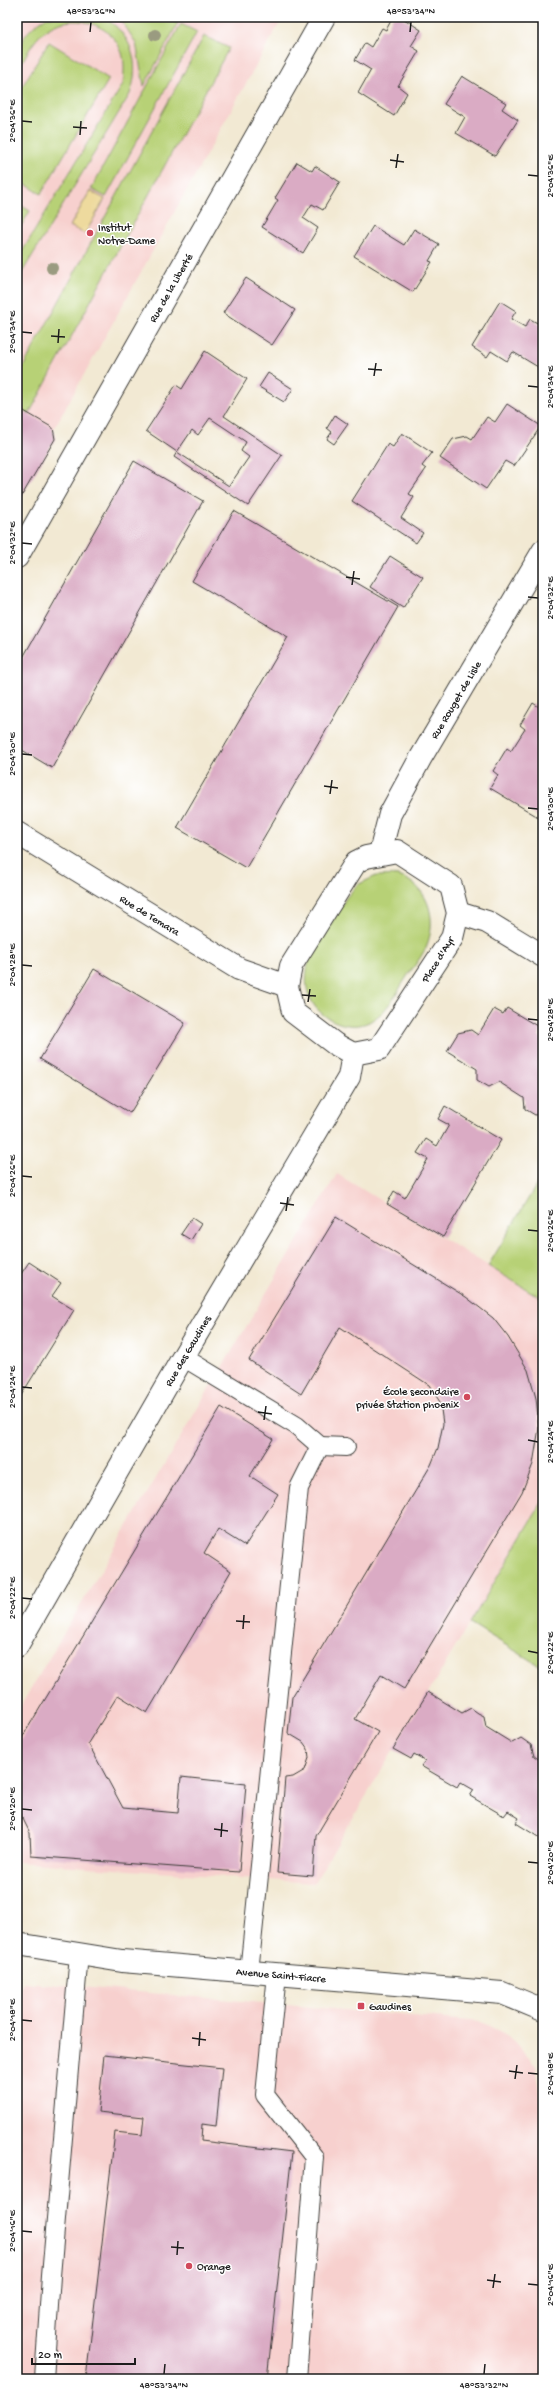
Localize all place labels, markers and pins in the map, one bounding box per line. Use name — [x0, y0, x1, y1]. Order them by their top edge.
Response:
place label: Institut Notre-Dame — [98, 223, 155, 248]
marker: Institut Notre-Dame — [85, 228, 95, 238]
place label: École secondaire privée Station phoenix — [355, 1386, 459, 1412]
marker: École secondaire privée Station phoenix — [462, 1392, 472, 1402]
marker: Gaudines — [356, 2001, 366, 2011]
place label: Gaudines — [369, 2002, 412, 2014]
marker: Orange — [184, 2261, 194, 2271]
place label: Orange — [197, 2262, 231, 2274]

